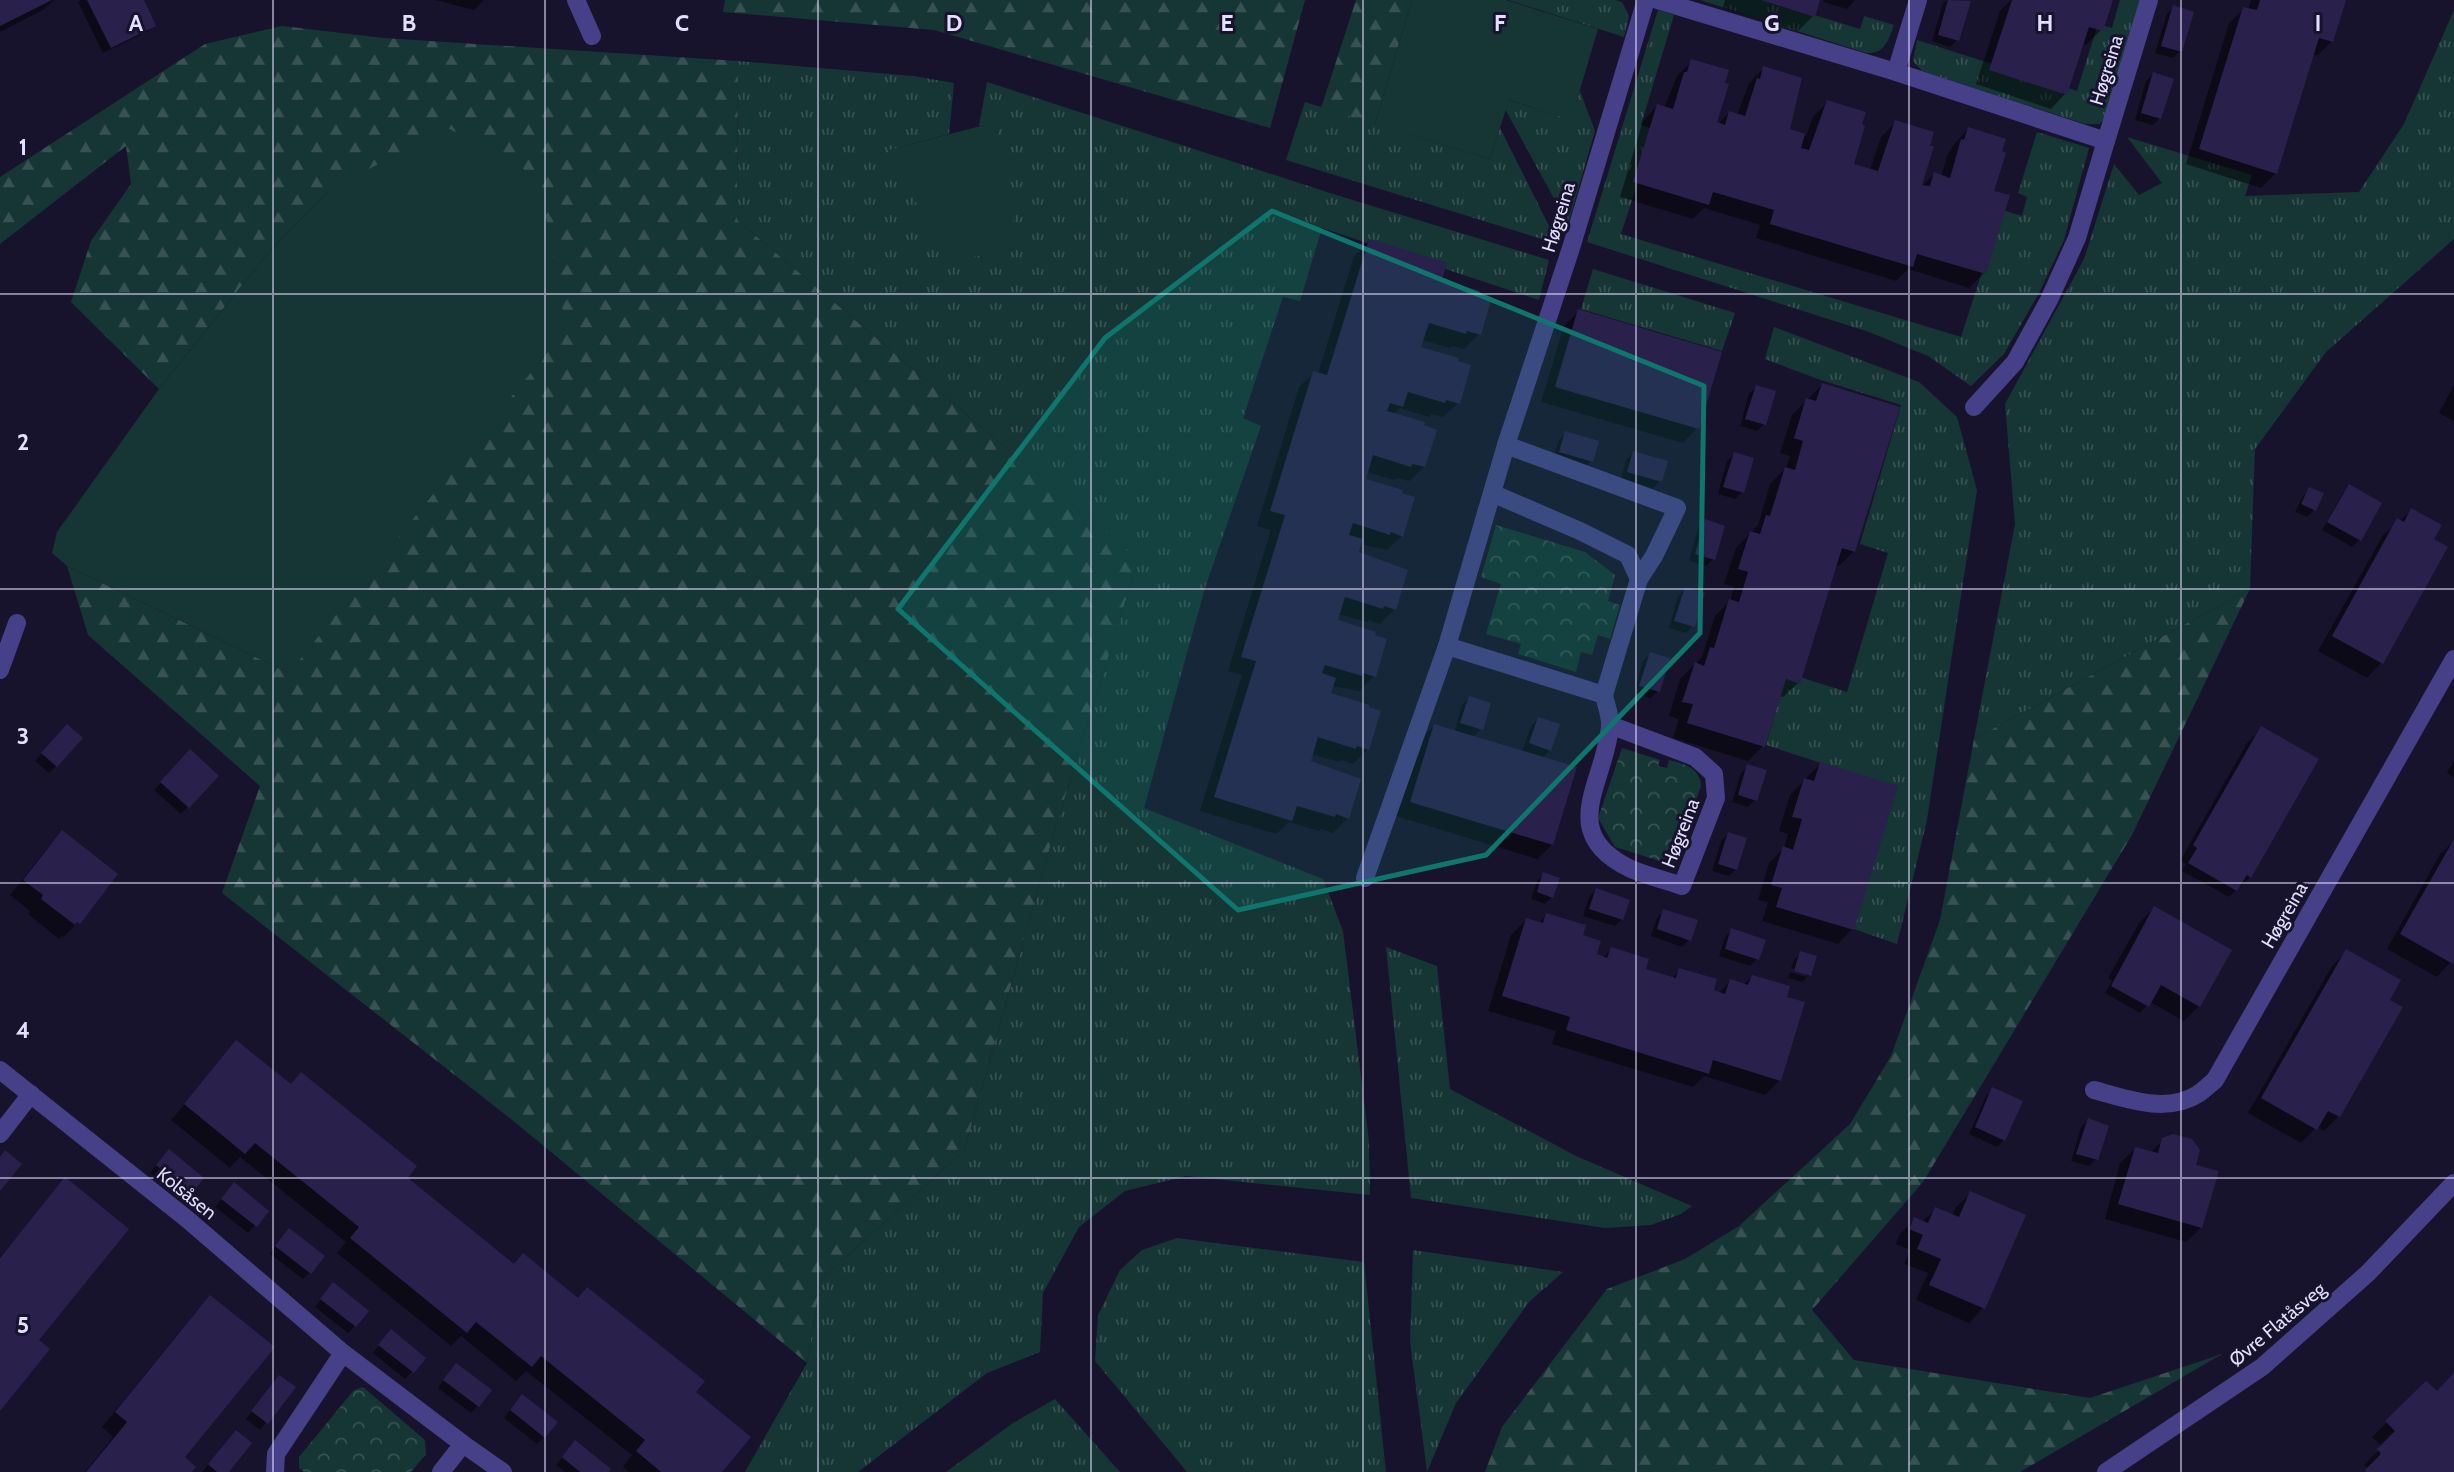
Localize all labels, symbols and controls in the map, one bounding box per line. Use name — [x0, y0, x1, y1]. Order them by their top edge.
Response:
text: A — [129, 9, 144, 37]
text: B — [402, 9, 416, 37]
text: C — [675, 9, 689, 37]
text: D — [946, 9, 962, 37]
text: E — [1220, 9, 1234, 37]
text: F — [1494, 9, 1506, 37]
text: G — [1764, 9, 1780, 37]
text: H — [2037, 9, 2053, 37]
text: I — [2315, 9, 2321, 37]
street label: Høgreina — [2085, 32, 2128, 108]
text: 1 — [19, 133, 27, 161]
street label: Høgreina — [1537, 179, 1580, 255]
text: 2 — [17, 428, 29, 456]
text: 3 — [17, 722, 29, 750]
street label: Høgreina — [1657, 795, 1704, 871]
street label: Høgreina — [2256, 878, 2312, 952]
text: 4 — [16, 1016, 30, 1044]
street label: Kolsåsen — [152, 1162, 221, 1224]
street label: Øvre Flatåsveg — [2224, 1277, 2331, 1371]
text: 5 — [17, 1311, 29, 1339]

